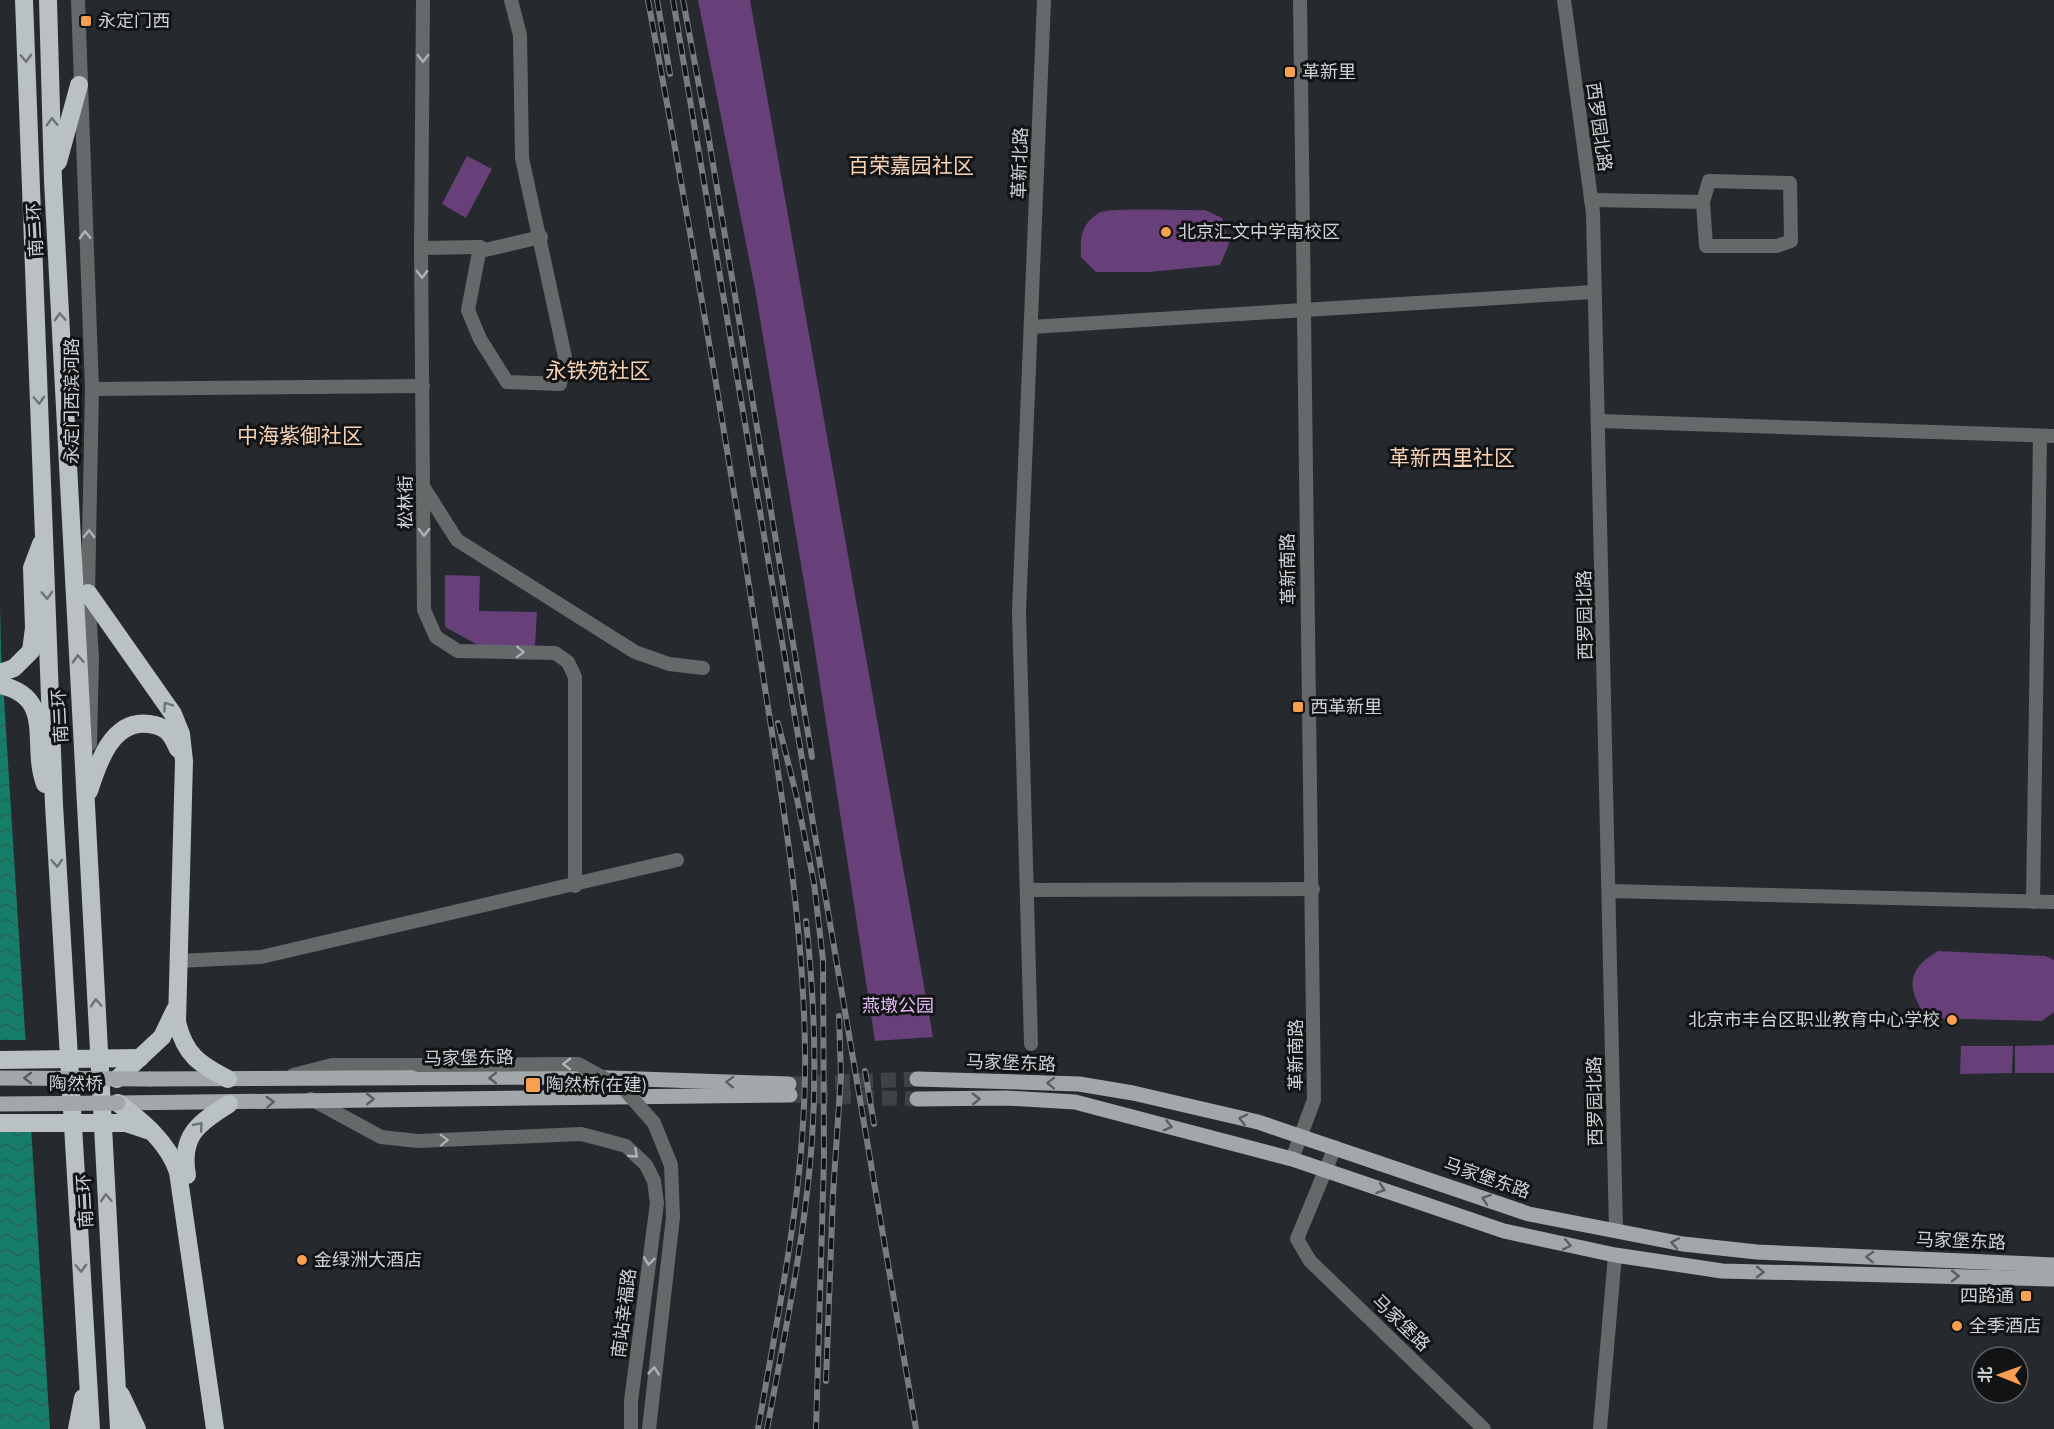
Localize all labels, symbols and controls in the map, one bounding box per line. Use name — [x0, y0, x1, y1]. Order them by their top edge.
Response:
place label: 永定门西 — [98, 9, 170, 34]
marker: 永定门西 — [79, 14, 93, 28]
one-way arrow — [20, 54, 32, 63]
one-way arrow — [417, 54, 429, 63]
place label: 革新里 — [1302, 60, 1356, 85]
marker: 革新里 — [1283, 65, 1297, 79]
street label: 西罗园北路 — [1580, 81, 1617, 173]
one-way arrow — [45, 118, 58, 127]
street label: 革新北路 — [1007, 127, 1034, 199]
district label: 百荣嘉园社区 — [848, 151, 974, 181]
street label: 南二环 — [22, 202, 49, 258]
place label: 北京汇文中学南校区 — [1178, 220, 1340, 245]
marker: 北京汇文中学南校区 — [1159, 225, 1173, 239]
one-way arrow — [79, 230, 92, 239]
one-way arrow — [415, 270, 428, 279]
one-way arrow — [54, 313, 67, 322]
street label: 永定门西滨河路 — [60, 338, 85, 464]
district label: 永铁苑社区 — [546, 356, 651, 386]
one-way arrow — [33, 396, 46, 405]
district label: 中海紫御社区 — [237, 421, 363, 451]
district label: 革新西里社区 — [1389, 443, 1515, 473]
street label: 松林街 — [394, 475, 419, 529]
one-way arrow — [418, 528, 430, 537]
one-way arrow — [83, 530, 95, 539]
street label: 革新南路 — [1275, 533, 1302, 605]
street label: 西罗园北路 — [1572, 570, 1599, 660]
one-way arrow — [40, 591, 53, 600]
one-way arrow — [515, 646, 524, 659]
one-way arrow — [72, 654, 85, 663]
street label: 南二环 — [47, 688, 74, 744]
place label: 西革新里 — [1310, 695, 1382, 720]
marker: 西革新里 — [1291, 700, 1305, 714]
one-way arrow — [163, 702, 174, 713]
one-way arrow — [51, 859, 64, 868]
park label: 燕墩公园 — [862, 994, 934, 1019]
one-way arrow — [89, 999, 102, 1008]
place label: 北京市丰台区职业教育中心学校 — [1688, 1008, 1940, 1033]
marker: 北京市丰台区职业教育中心学校 — [1945, 1013, 1959, 1027]
street label: 革新南路 — [1284, 1019, 1309, 1091]
street label: 马家堡东路 — [424, 1045, 514, 1072]
street label: 马家堡东路 — [966, 1049, 1056, 1078]
street label: 西罗园北路 — [1582, 1056, 1609, 1146]
one-way arrow — [563, 1058, 572, 1070]
one-way arrow — [24, 1072, 33, 1084]
street label: 陶然桥 — [49, 1072, 103, 1097]
one-way arrow — [489, 1072, 498, 1084]
place label: 陶然桥(在建) — [546, 1073, 647, 1098]
one-way arrow — [726, 1075, 735, 1088]
marker: 陶然桥(在建) — [524, 1076, 542, 1094]
one-way arrow — [1047, 1077, 1056, 1090]
one-way arrow — [365, 1093, 374, 1105]
one-way arrow — [971, 1093, 980, 1105]
one-way arrow — [266, 1095, 275, 1108]
one-way arrow — [1238, 1113, 1248, 1126]
one-way arrow — [1163, 1118, 1173, 1131]
one-way arrow — [191, 1122, 202, 1133]
one-way arrow — [439, 1133, 448, 1146]
one-way arrow — [627, 1147, 638, 1158]
street label: 马家堡东路 — [1440, 1152, 1533, 1205]
street label: 南二环 — [72, 1173, 99, 1229]
one-way arrow — [1375, 1182, 1386, 1194]
one-way arrow — [99, 1194, 112, 1203]
one-way arrow — [1481, 1194, 1492, 1206]
street label: 马家堡东路 — [1916, 1227, 2006, 1256]
one-way arrow — [1671, 1237, 1680, 1249]
one-way arrow — [1562, 1238, 1572, 1251]
place label: 金绿洲大酒店 — [314, 1248, 422, 1273]
one-way arrow — [1865, 1250, 1874, 1263]
marker: 金绿洲大酒店 — [295, 1253, 309, 1267]
one-way arrow — [644, 1256, 656, 1265]
one-way arrow — [74, 1263, 87, 1272]
one-way arrow — [1755, 1265, 1764, 1278]
street label: 南站幸福路 — [607, 1267, 642, 1359]
one-way arrow — [1950, 1270, 1959, 1282]
place label: 四路通 — [1960, 1284, 2014, 1309]
street label: 马家堡路 — [1366, 1289, 1435, 1357]
marker: 四路通 — [2019, 1289, 2033, 1303]
place label: 全季酒店 — [1969, 1314, 2041, 1339]
marker: 全季酒店 — [1950, 1319, 1964, 1333]
north arrow — [1970, 1345, 2030, 1405]
one-way arrow — [647, 1366, 660, 1375]
text: 北 — [1975, 1367, 1997, 1383]

